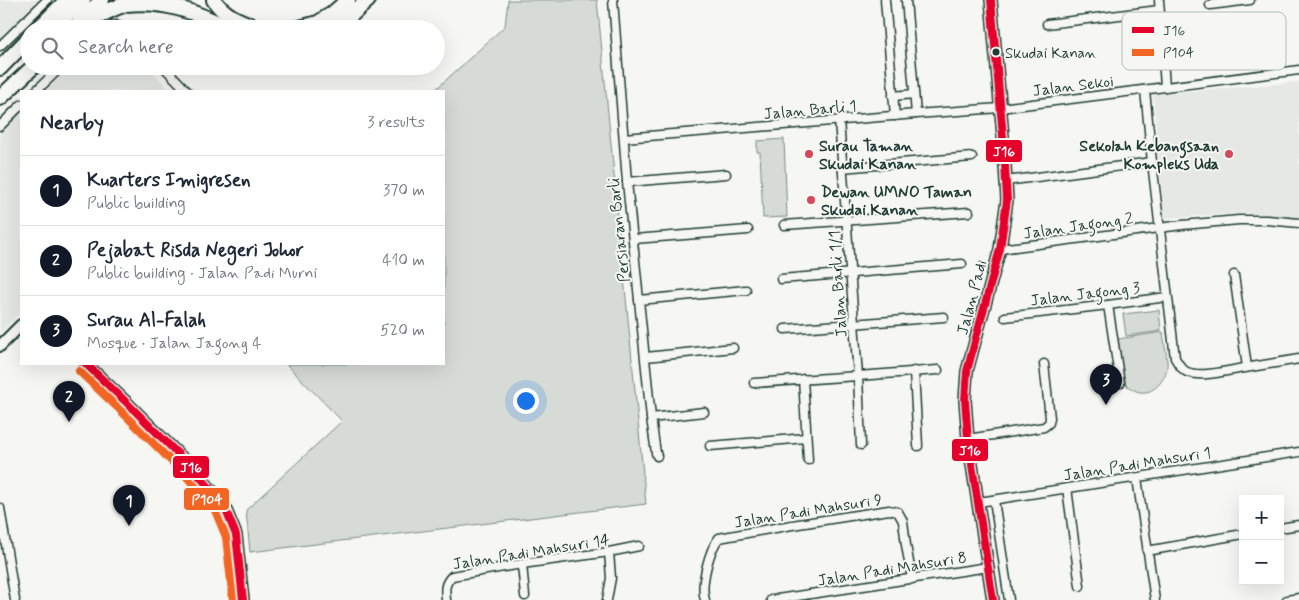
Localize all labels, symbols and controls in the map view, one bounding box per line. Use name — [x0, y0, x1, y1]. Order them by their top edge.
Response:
legend — [1122, 12, 1286, 70]
search box — [20, 20, 445, 75]
text: J16 — [1163, 22, 1185, 40]
icon: search — [38, 34, 66, 62]
text: Search here — [78, 35, 174, 60]
place label: Skudai Kanan — [1005, 44, 1097, 64]
text: P104 — [1163, 44, 1194, 62]
marker: Skudai Kanan — [991, 47, 1001, 57]
street label: Jalan Sekoi — [1031, 71, 1115, 102]
street label: Jalan Barli 1 — [763, 96, 857, 125]
text: Nearby — [40, 109, 104, 137]
text: 3 results — [367, 112, 425, 133]
place label: Surau Taman Skudai Kanan — [819, 136, 917, 175]
place label: Sekolah Kebangsaan Kompleks Uda — [1079, 136, 1219, 175]
line badge: J16 — [985, 139, 1023, 163]
text: J16 — [993, 143, 1015, 161]
marker: Surau Taman Skudai Kanan — [803, 148, 815, 160]
marker: Sekolah Kebangsaan Kompleks Uda — [1223, 148, 1235, 160]
text: Kuarters Imigresen — [87, 168, 251, 193]
street label: Persiaran Barli — [604, 176, 635, 283]
text: 1 — [52, 180, 60, 201]
text: 370 m — [383, 180, 425, 201]
place label: Dewan UMNO Taman Skudai Kanan — [821, 182, 972, 221]
text: Public building — [87, 193, 186, 214]
marker: Dewan UMNO Taman Skudai Kanan — [805, 194, 817, 206]
street label: Jalan Jagong 2 — [1022, 208, 1135, 246]
street label: Jalan Barli 1/1 — [824, 230, 853, 338]
text: Pejabat Risda Negeri Johor — [87, 238, 304, 263]
text: 2 — [52, 250, 60, 271]
text: 410 m — [382, 250, 425, 271]
street label: Jalan Padi — [952, 257, 993, 337]
text: Public building · Jalan Padi Murni — [87, 263, 317, 284]
street label: Jalan Jagong 3 — [1029, 277, 1141, 313]
text: Surau Al-Falah — [87, 308, 206, 333]
text: 3 — [52, 320, 60, 341]
text: 520 m — [380, 320, 425, 341]
text: Mosque · Jalan Jagong 4 — [87, 333, 262, 354]
pin: 3 — [1090, 364, 1122, 405]
pin: 2 — [53, 381, 85, 422]
your location — [513, 388, 539, 414]
line badge: J16 — [951, 438, 989, 462]
text: J16 — [959, 442, 981, 460]
street label: Jalan Padi Mahsuri 1 — [1062, 442, 1212, 487]
line badge: J16 — [172, 455, 210, 479]
text: J16 — [180, 459, 202, 477]
pin: 1 — [113, 485, 145, 526]
line badge: P104 — [183, 487, 230, 511]
street label: Jalan Padi Mahsuri 9 — [733, 489, 884, 534]
text: P104 — [192, 491, 223, 509]
map controls — [1239, 495, 1284, 585]
button: + — [1239, 495, 1284, 540]
street label: Jalan Padi Mahsuri 14 — [451, 530, 612, 575]
button: − — [1239, 540, 1284, 585]
street label: Jalan Padi Mahsuri 8 — [816, 547, 968, 592]

